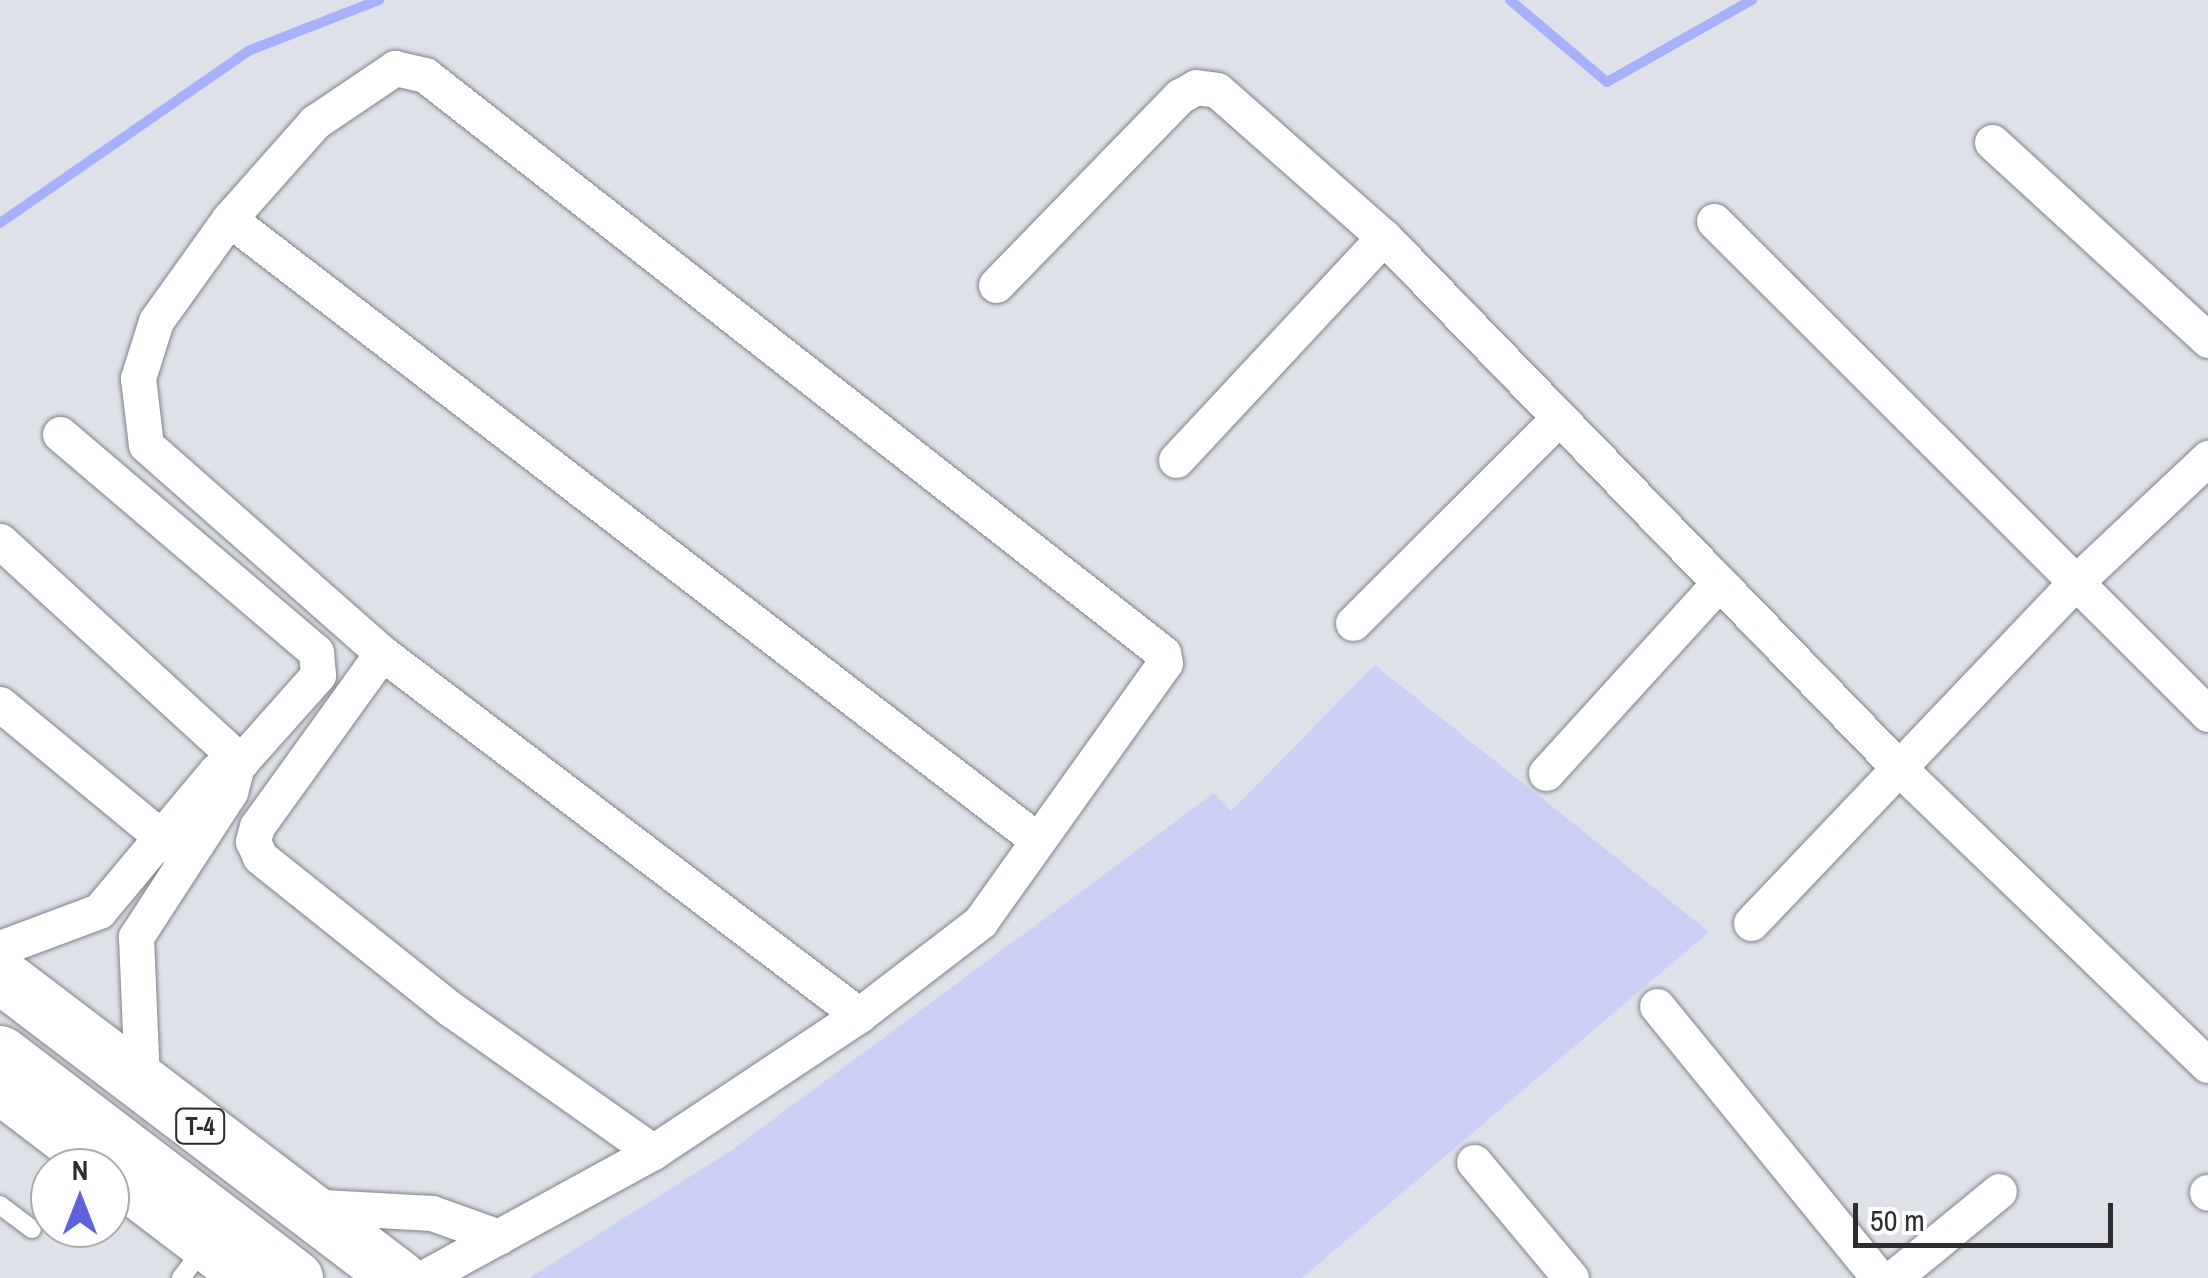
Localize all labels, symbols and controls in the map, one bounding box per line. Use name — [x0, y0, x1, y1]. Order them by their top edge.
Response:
road number: T-4 — [175, 1106, 225, 1146]
north arrow — [30, 1148, 130, 1248]
text: N — [72, 1151, 88, 1189]
scale bar — [1858, 1183, 2118, 1245]
text: 50 m — [1870, 1200, 1925, 1240]

